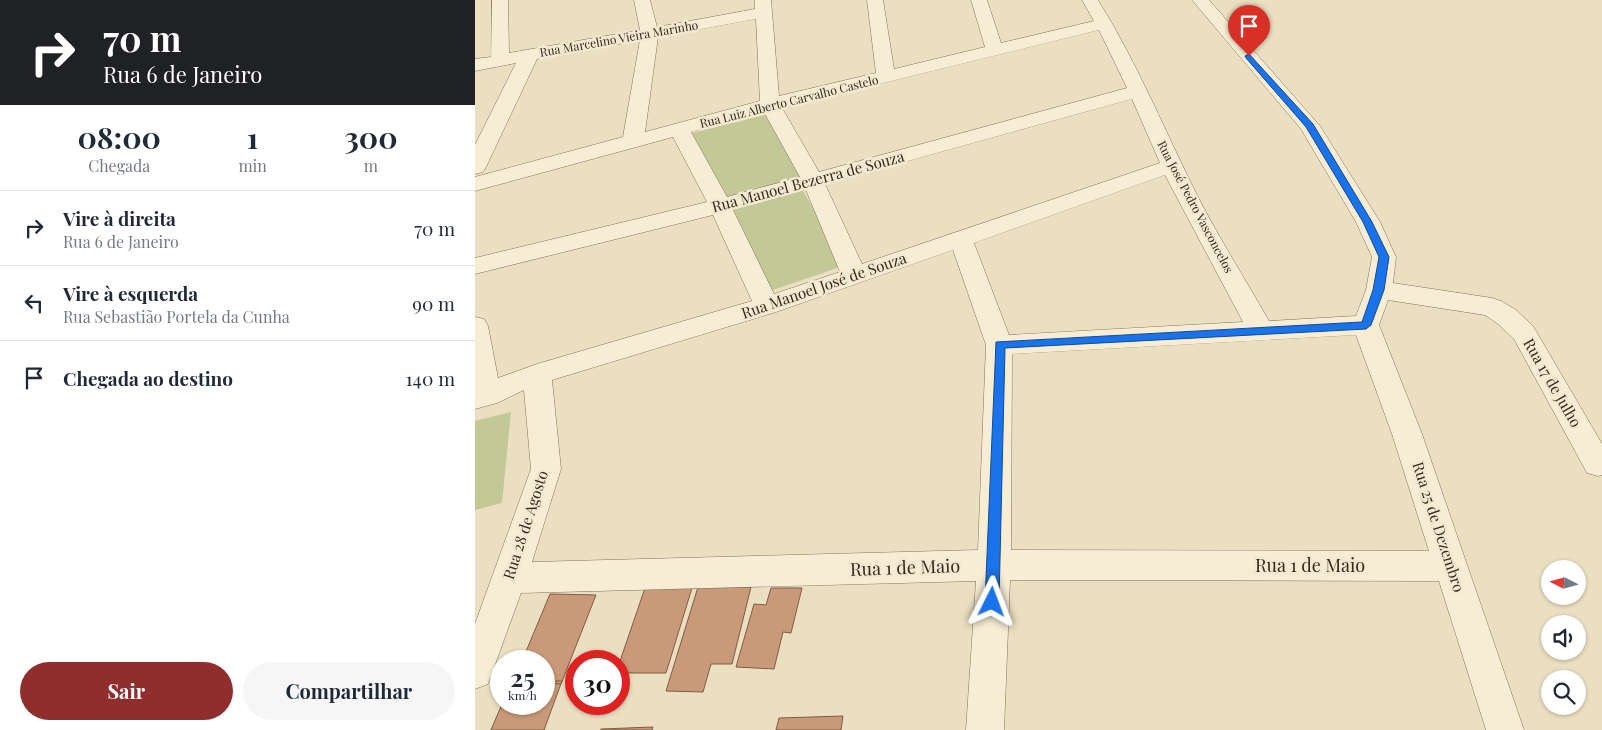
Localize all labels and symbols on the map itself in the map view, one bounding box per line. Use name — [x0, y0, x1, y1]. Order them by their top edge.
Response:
pin — [1228, 5, 1270, 56]
street label: Rua Marcelino Vieira Marinho — [538, 16, 700, 60]
street label: Rua Luiz Alberto Carvalho Castelo — [698, 71, 880, 131]
street label: Rua José Pedro Vasconcelos — [1154, 138, 1238, 275]
street label: Rua Manoel Bezerra de Souza — [709, 146, 907, 216]
street label: Rua Manoel José de Souza — [738, 247, 909, 323]
street label: Rua 17 de Julho — [1519, 334, 1586, 431]
street label: Rua 25 de Dezembro — [1408, 459, 1469, 594]
street label: Rua 28 de Agosto — [498, 468, 552, 582]
street label: Rua 1 de Maio — [849, 553, 961, 581]
street label: Rua 1 de Maio — [1255, 553, 1365, 577]
north arrow — [1541, 560, 1586, 605]
position arrow — [965, 575, 1017, 627]
speed limit sign: 30 — [565, 650, 630, 715]

